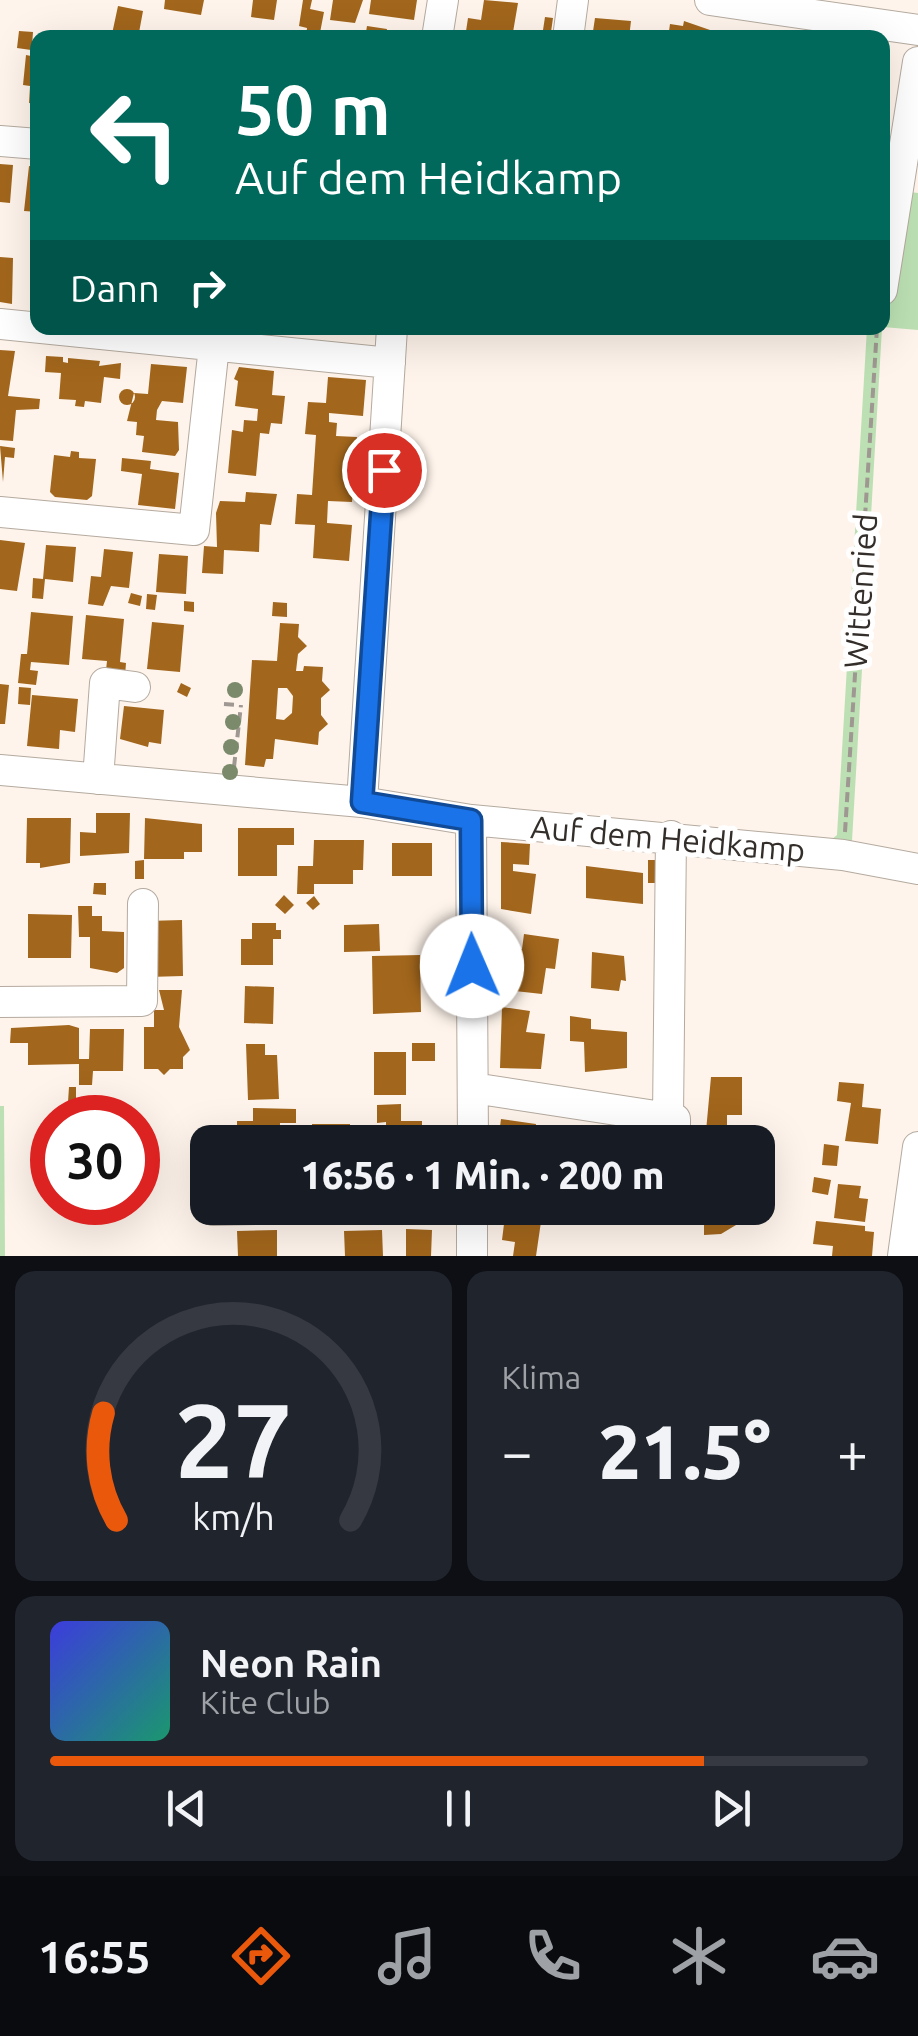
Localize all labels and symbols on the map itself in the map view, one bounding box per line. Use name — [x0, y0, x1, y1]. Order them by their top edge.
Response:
pin — [342, 428, 427, 513]
street label: Wittenried — [837, 512, 883, 670]
street label: Auf dem Heidkamp — [529, 808, 807, 868]
position arrow — [420, 914, 524, 1018]
speed limit sign: 30 — [30, 1095, 160, 1225]

